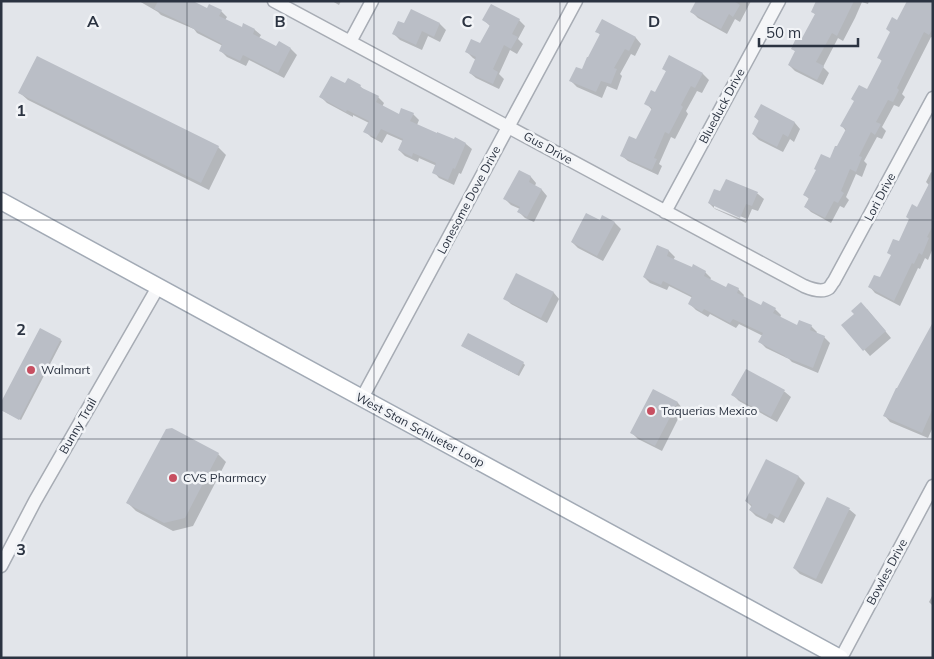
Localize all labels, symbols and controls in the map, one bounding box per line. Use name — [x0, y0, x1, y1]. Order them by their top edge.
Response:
text: A — [87, 11, 99, 31]
text: B — [274, 11, 286, 31]
text: C — [462, 11, 473, 31]
text: D — [648, 11, 660, 31]
scale bar — [759, 15, 858, 47]
text: 50 m — [766, 23, 801, 42]
street label: Blueduck Drive — [695, 66, 748, 146]
text: 1 — [16, 100, 26, 120]
street label: Gus Drive — [521, 128, 575, 167]
street label: Lonesome Dove Drive — [434, 143, 503, 257]
street label: Lori Drive — [861, 170, 899, 224]
text: 2 — [16, 319, 26, 339]
place label: Walmart — [41, 362, 90, 377]
marker: Walmart — [25, 364, 37, 376]
street label: West Stan Schlueter Loop — [353, 389, 487, 470]
street label: Bunny Trail — [56, 395, 100, 456]
place label: Taquerias Mexico — [661, 403, 758, 418]
marker: Taquerias Mexico — [645, 405, 657, 417]
place label: CVS Pharmacy — [183, 470, 267, 485]
marker: CVS Pharmacy — [167, 472, 179, 484]
street label: Bowles Drive — [863, 536, 910, 607]
text: 3 — [16, 539, 26, 559]

